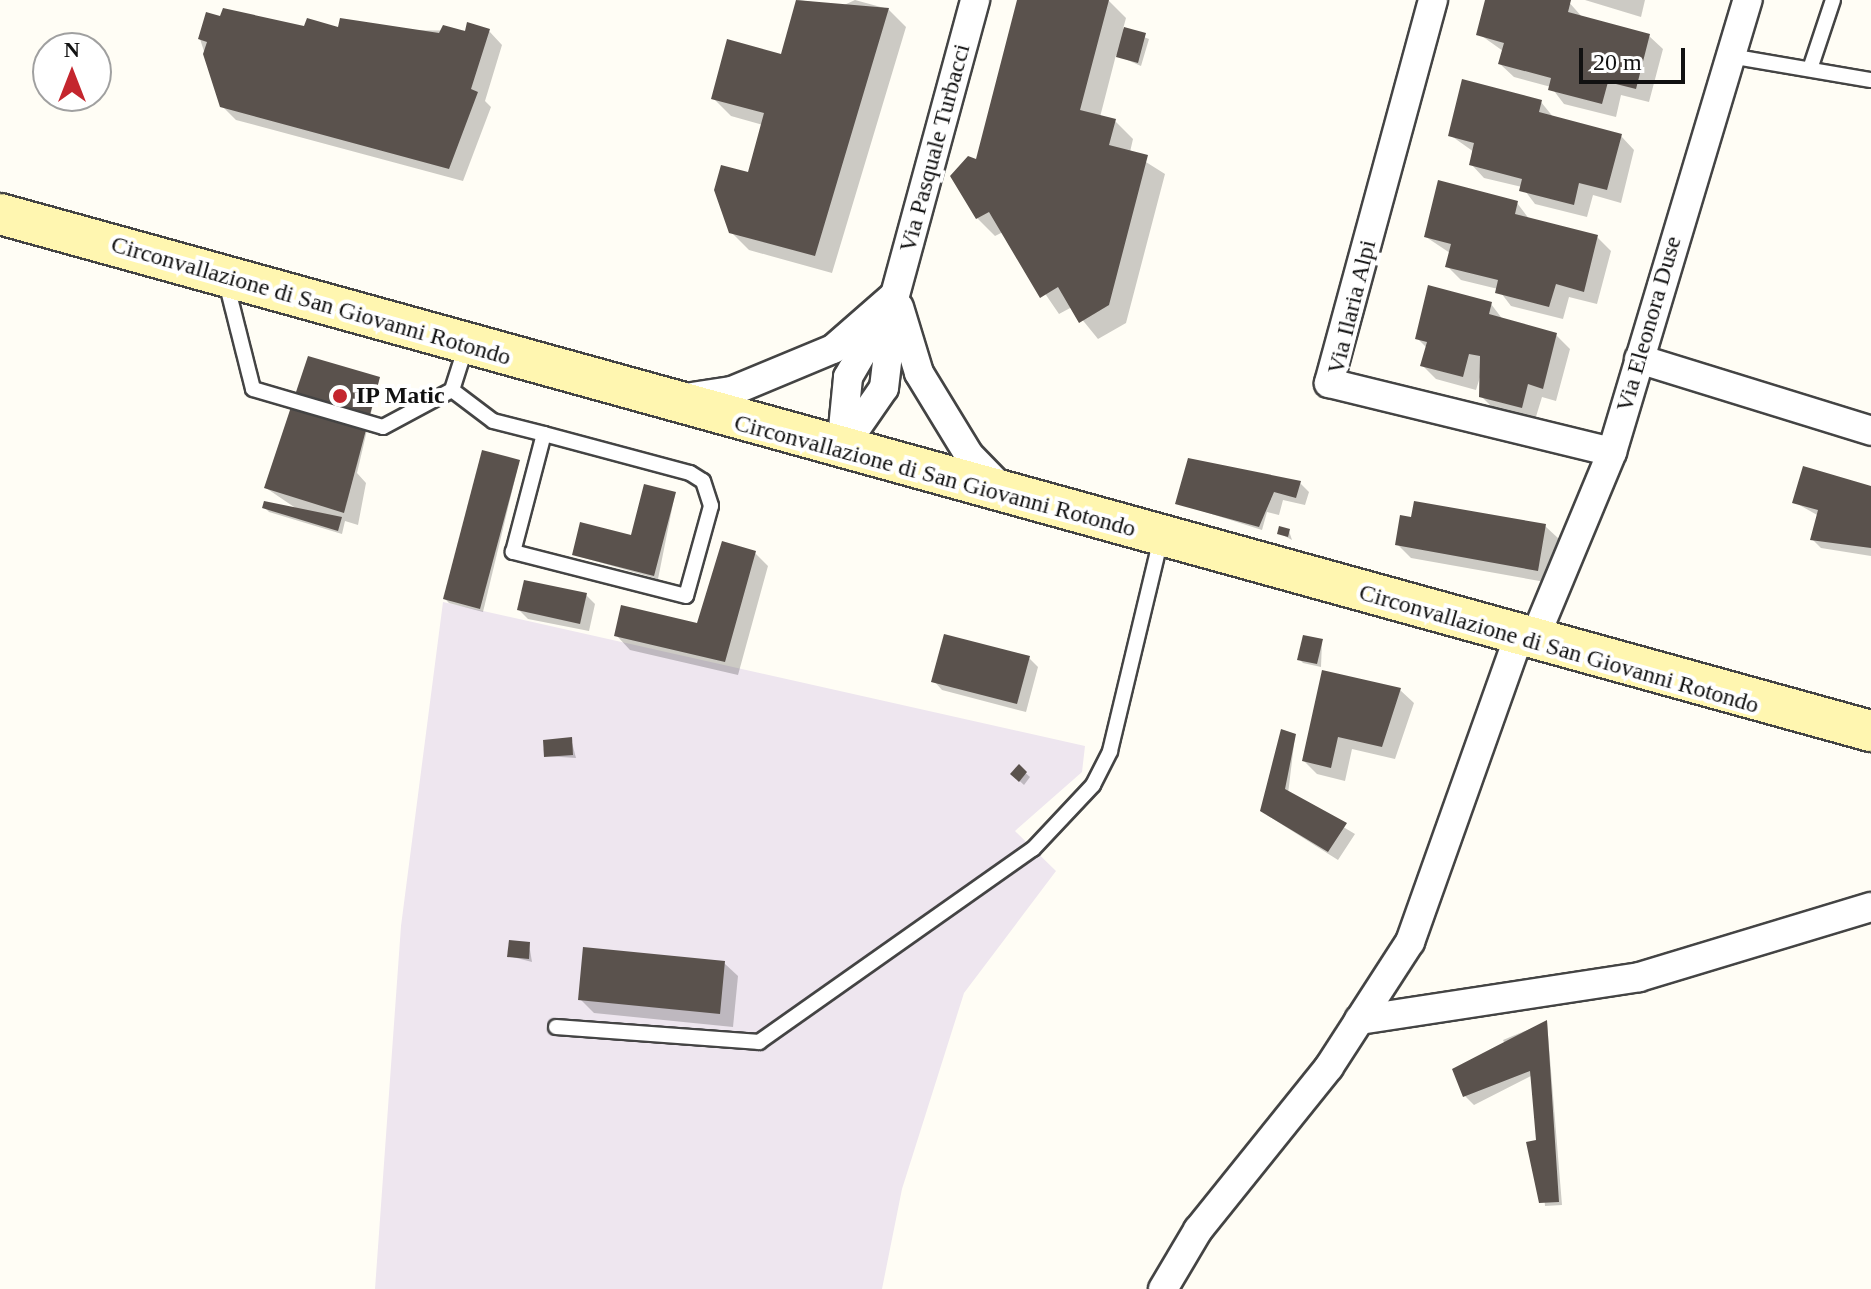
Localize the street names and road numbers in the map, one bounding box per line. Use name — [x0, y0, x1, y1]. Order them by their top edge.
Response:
street label: Via Pasquale Turbacci — [893, 40, 977, 256]
street label: Circonvallazione di San Giovanni Rotondo — [108, 230, 514, 372]
street label: Via Eleonora Duse — [1610, 233, 1688, 415]
street label: Via Ilaria Alpi — [1321, 236, 1383, 378]
street label: Circonvallazione di San Giovanni Rotondo — [731, 408, 1139, 544]
street label: Circonvallazione di San Giovanni Rotondo — [1356, 578, 1762, 720]

